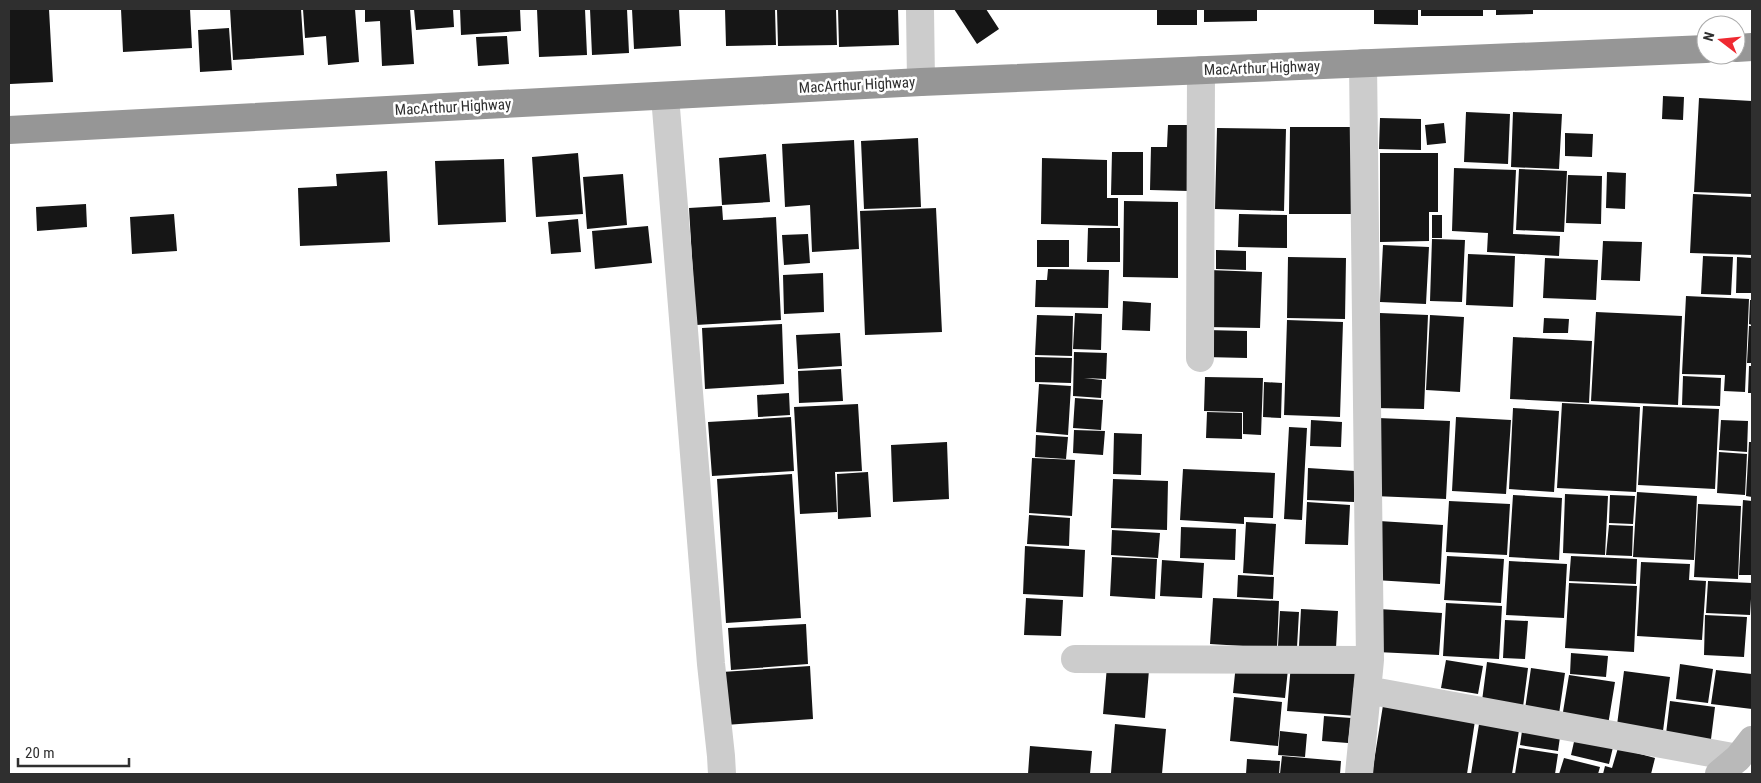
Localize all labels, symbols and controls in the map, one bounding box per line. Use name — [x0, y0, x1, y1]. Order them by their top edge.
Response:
north arrow — [1696, 15, 1746, 65]
text: N — [1700, 30, 1717, 43]
street label: MacArthur Highway — [1204, 57, 1320, 79]
street label: MacArthur Highway — [798, 73, 916, 97]
street label: MacArthur Highway — [394, 95, 512, 119]
scale bar — [18, 736, 129, 768]
text: 20 m — [25, 744, 55, 762]

